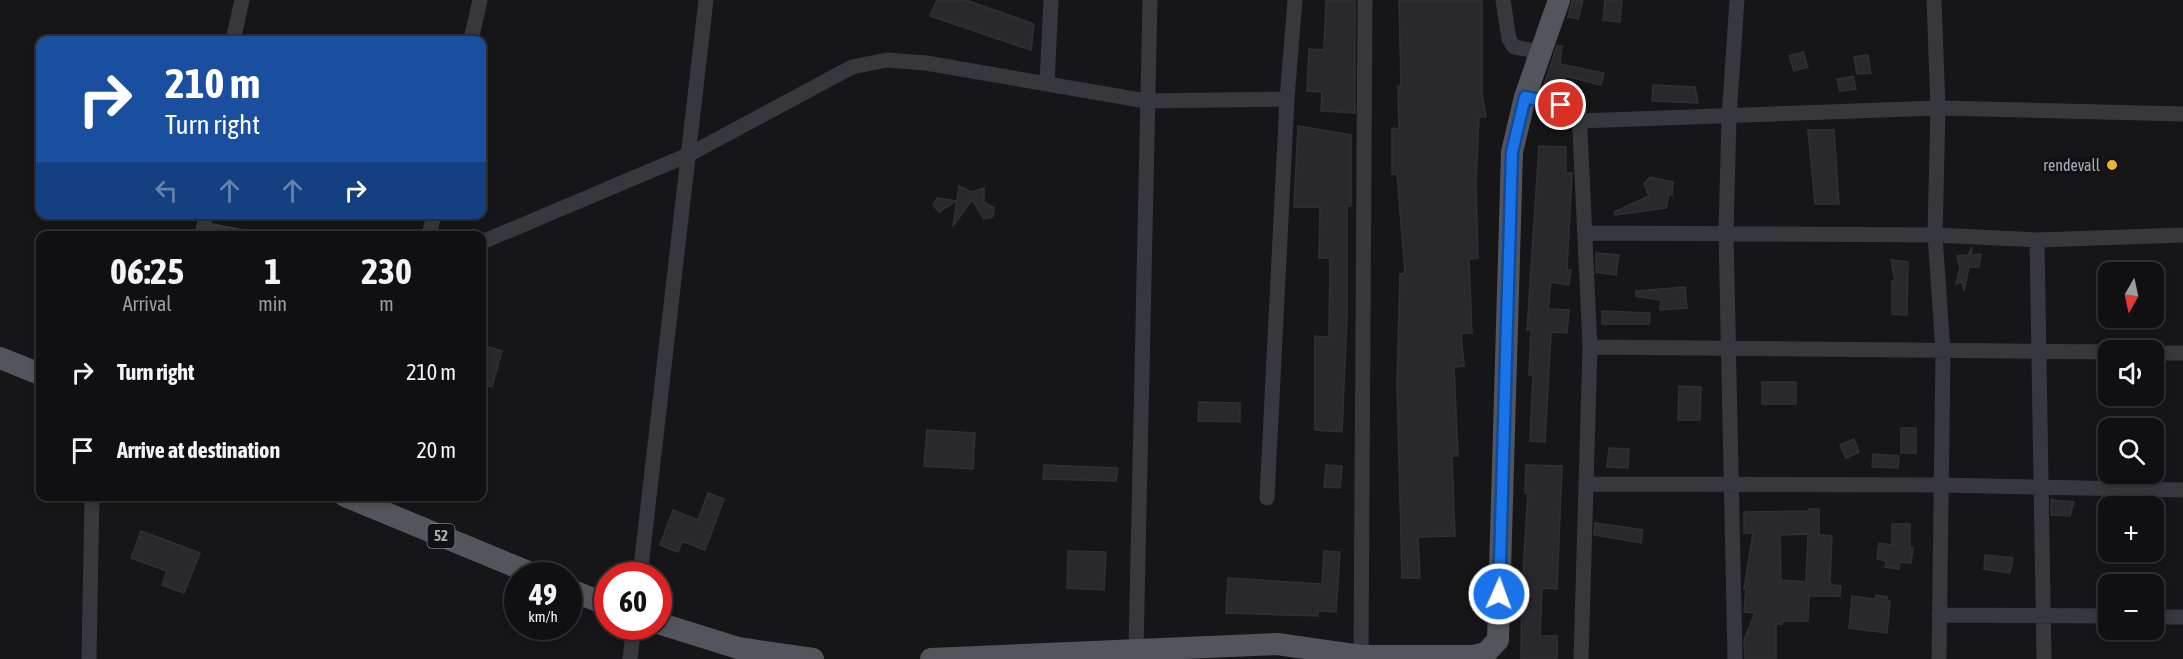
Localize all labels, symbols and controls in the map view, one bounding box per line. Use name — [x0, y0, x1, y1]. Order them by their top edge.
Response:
text: 210 m — [165, 59, 260, 107]
icon: right — [66, 60, 144, 138]
pin — [1535, 79, 1586, 130]
icon: arrive — [1544, 88, 1577, 121]
text: Turn right — [165, 109, 260, 140]
place label: rendevall — [2043, 156, 2101, 174]
marker: rendevall — [2105, 158, 2119, 172]
icon: left — [150, 174, 183, 207]
icon: ahead — [213, 174, 246, 207]
icon: ahead — [276, 174, 309, 207]
icon: right — [339, 174, 372, 207]
text: 06:25 — [110, 250, 184, 292]
text: 1 — [264, 250, 281, 292]
text: 230 — [361, 250, 412, 292]
north arrow — [2098, 262, 2164, 328]
map controls — [2098, 262, 2164, 640]
text: Arrival — [123, 292, 172, 315]
text: min — [258, 292, 287, 315]
text: m — [379, 292, 394, 315]
button: sound — [2098, 340, 2164, 406]
icon: right — [66, 356, 99, 389]
text: Turn right — [117, 359, 194, 385]
text: 210 m — [406, 359, 456, 385]
button: search — [2098, 418, 2164, 484]
icon: arrive — [66, 434, 99, 467]
text: Arrive at destination — [117, 437, 280, 463]
text: 20 m — [416, 437, 456, 463]
button: + — [2098, 496, 2164, 562]
road number: 52 — [428, 524, 454, 548]
speed limit sign: 60 — [594, 562, 672, 640]
position arrow — [1467, 562, 1531, 626]
button: − — [2098, 574, 2164, 640]
text: 49 — [529, 577, 557, 611]
text: km/h — [528, 608, 558, 625]

